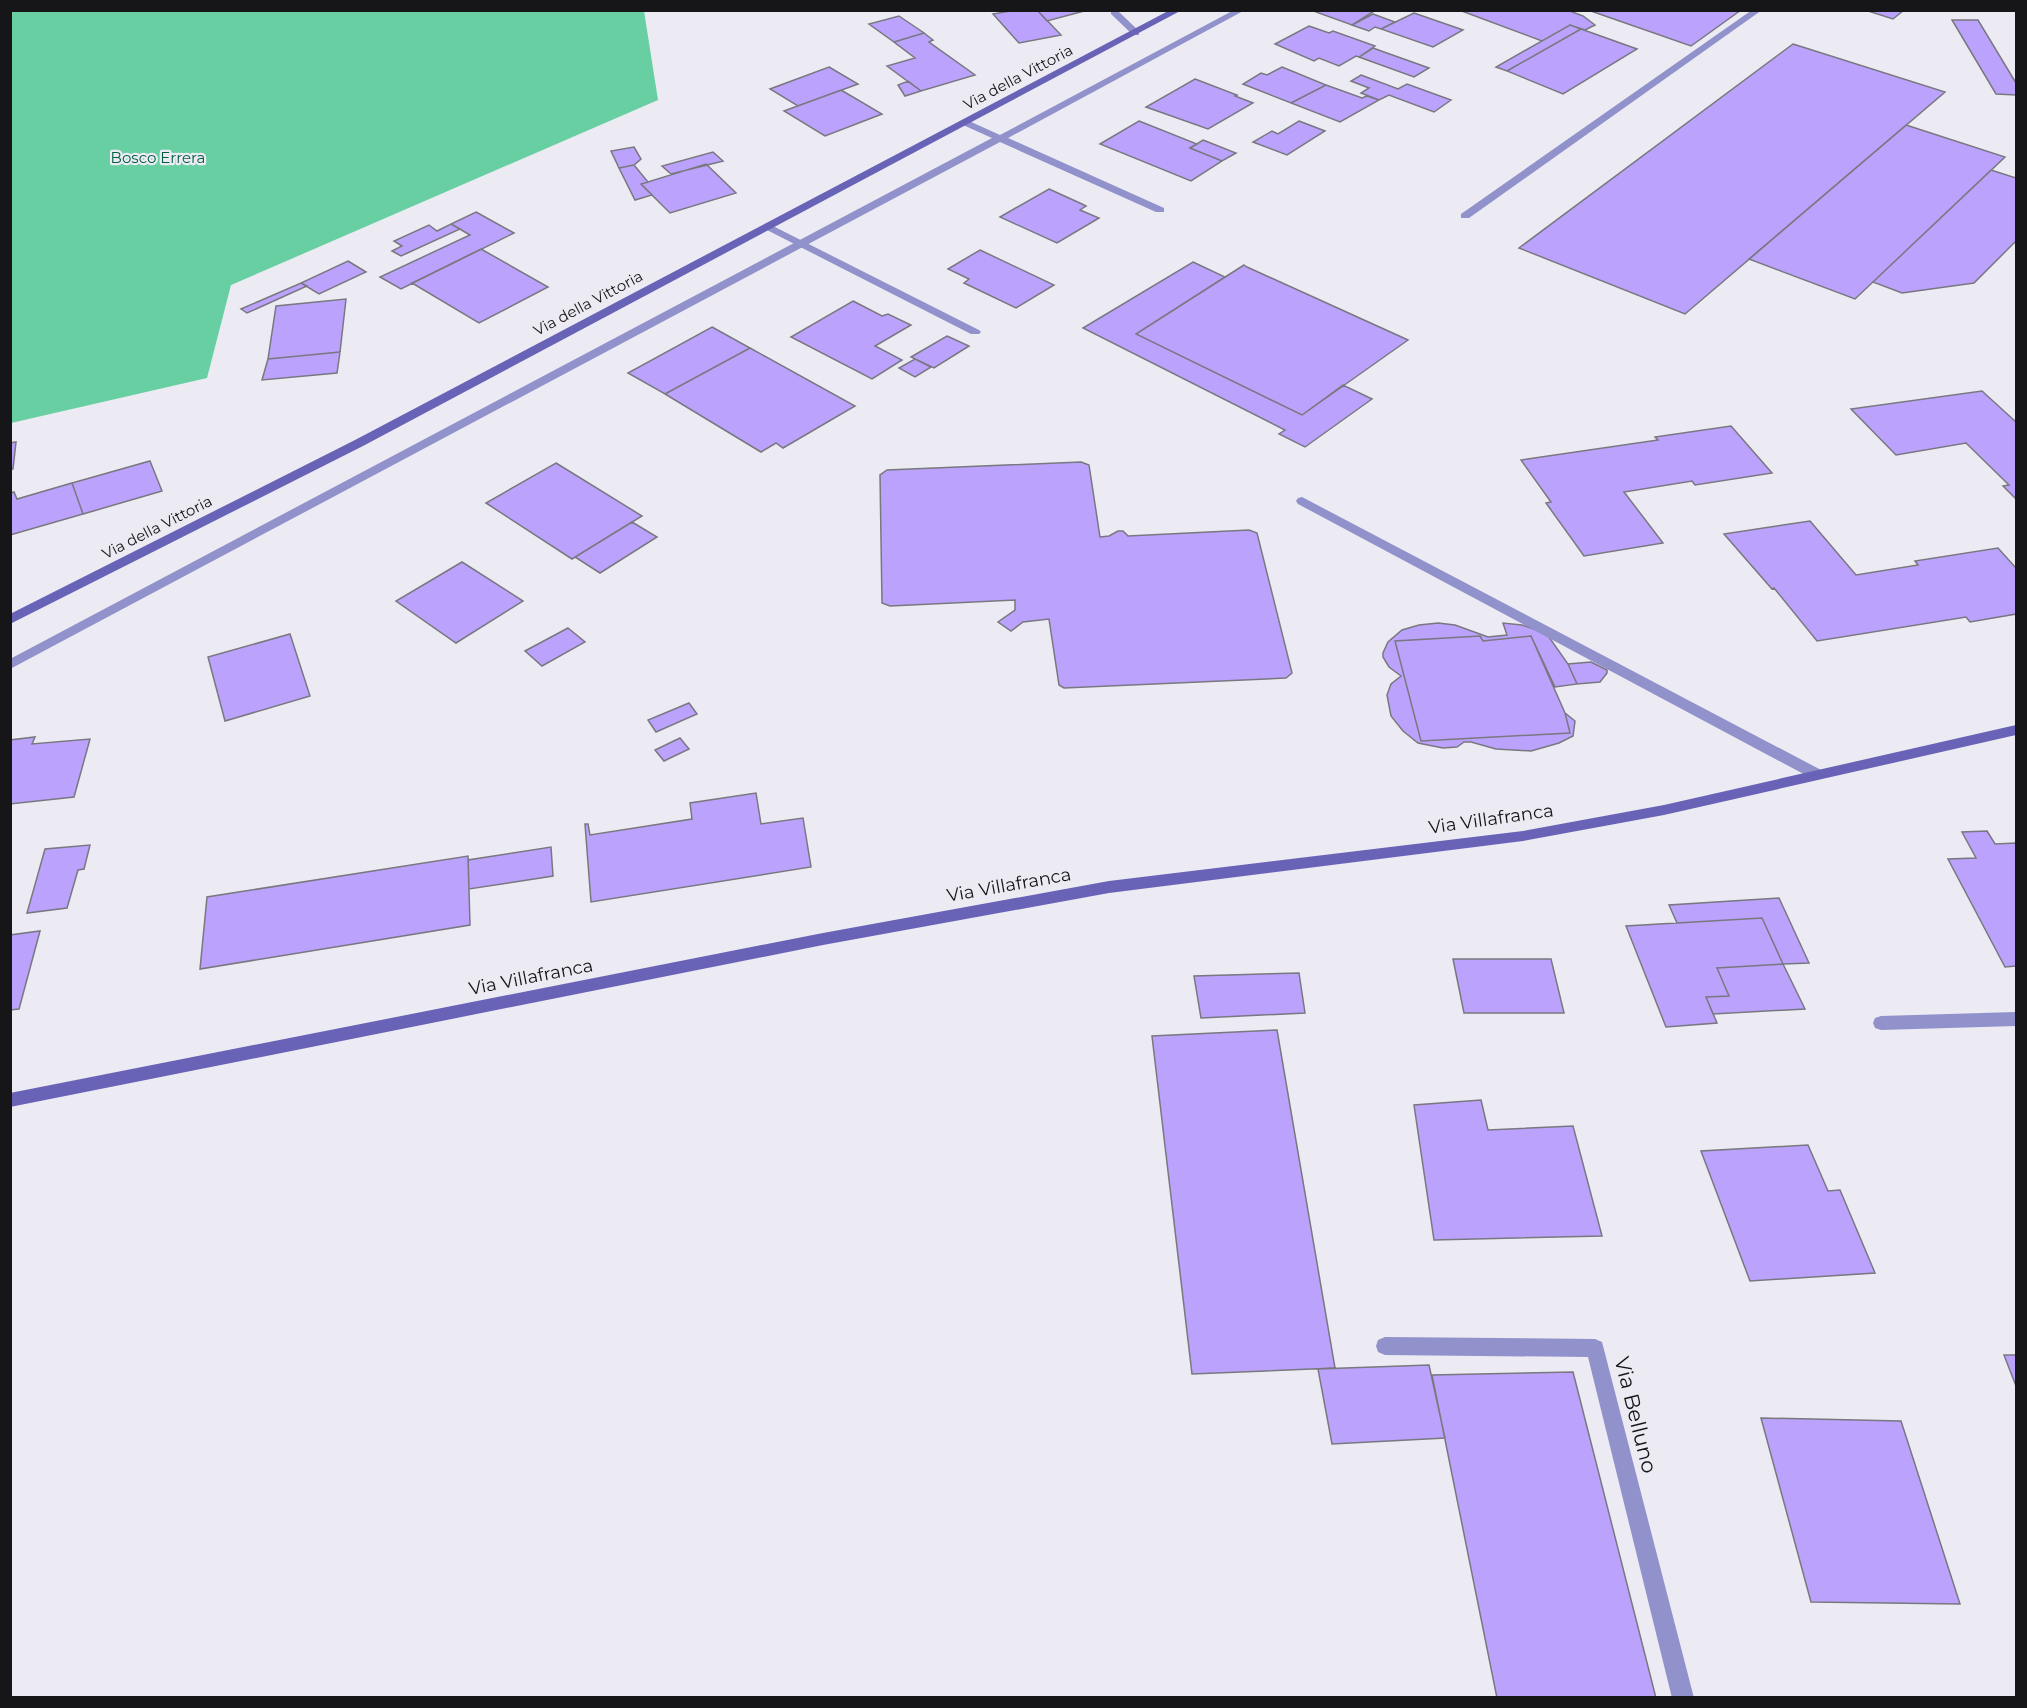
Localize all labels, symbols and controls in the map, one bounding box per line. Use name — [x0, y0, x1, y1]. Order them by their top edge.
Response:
street label: Via della Vittoria — [960, 40, 1076, 114]
park label: Bosco Errera — [111, 148, 205, 167]
street label: Via della Vittoria — [530, 266, 646, 340]
street label: Via della Vittoria — [99, 491, 215, 563]
street label: Via Villafranca — [1427, 799, 1555, 839]
street label: Via Villafranca — [945, 863, 1073, 907]
street label: Via Villafranca — [467, 954, 595, 1000]
street label: Via Belluno — [1609, 1354, 1663, 1476]

